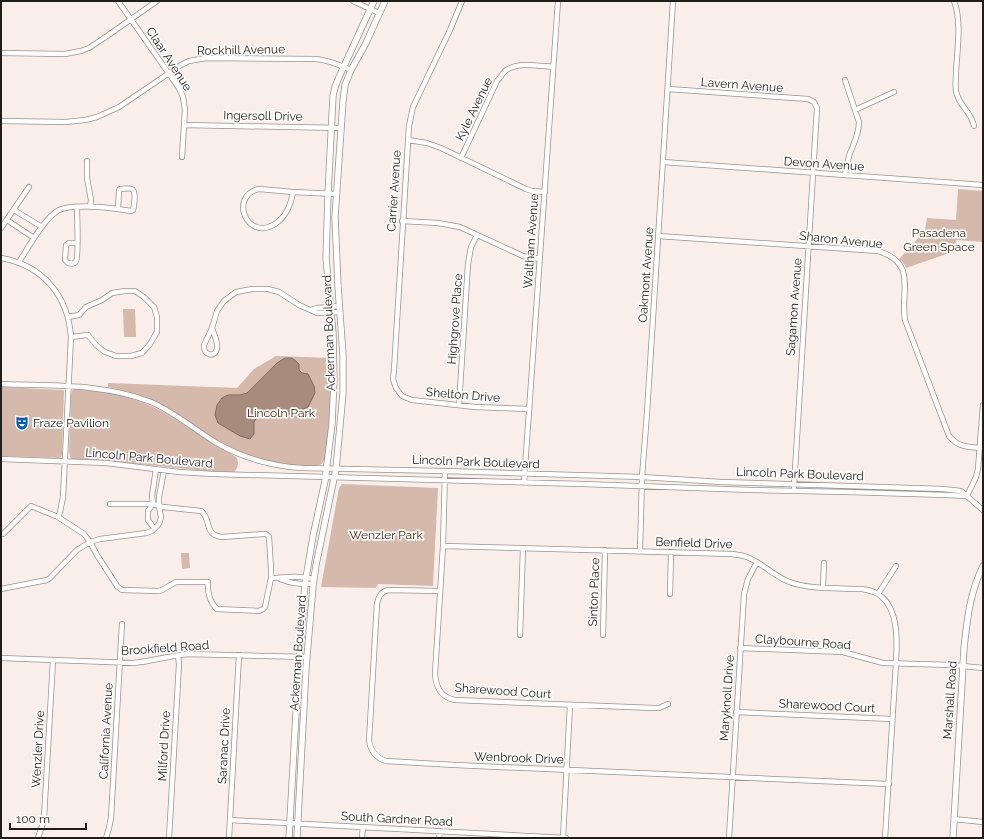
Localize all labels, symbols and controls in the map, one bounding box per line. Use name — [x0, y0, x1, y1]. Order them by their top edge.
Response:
street label: Claar Avenue — [143, 24, 195, 94]
street label: Rockhill Avenue — [197, 42, 285, 58]
street label: Kyle Avenue — [453, 75, 495, 143]
street label: Lavern Avenue — [700, 75, 784, 95]
street label: Ingersoll Drive — [223, 108, 303, 124]
street label: Carrier Avenue — [384, 150, 404, 232]
street label: Devon Avenue — [783, 154, 865, 174]
street label: Waltham Avenue — [521, 193, 541, 289]
park label: Pasadena Green Space — [903, 226, 975, 254]
street label: Oakmont Avenue — [636, 227, 656, 323]
street label: Sharon Avenue — [799, 229, 883, 251]
street label: Sagamon Avenue — [784, 258, 804, 356]
street label: Highgrove Place — [445, 273, 465, 365]
street label: Ackerman Boulevard — [320, 275, 338, 391]
street label: Shelton Drive — [425, 385, 501, 405]
park label: Lincoln Park — [247, 406, 316, 420]
theatre icon: Fraze Pavilion — [14, 415, 30, 431]
place label: Fraze Pavilion — [33, 416, 109, 430]
street label: Lincoln Park Boulevard — [85, 445, 213, 471]
street label: Lincoln Park Boulevard — [412, 453, 540, 471]
street label: Lincoln Park Boulevard — [736, 465, 864, 483]
park label: Wenzler Park — [349, 528, 423, 542]
street label: Benfield Drive — [655, 535, 733, 551]
street label: Sinton Place — [586, 557, 602, 627]
street label: Ackerman Boulevard — [287, 595, 309, 711]
street label: Claybourne Road — [755, 632, 851, 652]
street label: Brookfield Road — [120, 638, 210, 658]
street label: Maryknoll Drive — [717, 655, 737, 741]
street label: Marshall Road — [940, 660, 960, 740]
street label: Sharewood Court — [454, 681, 552, 701]
street label: California Avenue — [96, 682, 116, 780]
street label: Sharewood Court — [778, 696, 876, 716]
street label: Saranac Drive — [215, 707, 233, 785]
street label: Wenzler Drive — [29, 710, 47, 788]
street label: Milford Drive — [155, 710, 173, 782]
street label: Wenbrook Drive — [474, 749, 564, 767]
scale bar — [10, 805, 86, 831]
street label: South Gardner Road — [341, 809, 453, 829]
text: 100 m — [16, 812, 50, 826]

